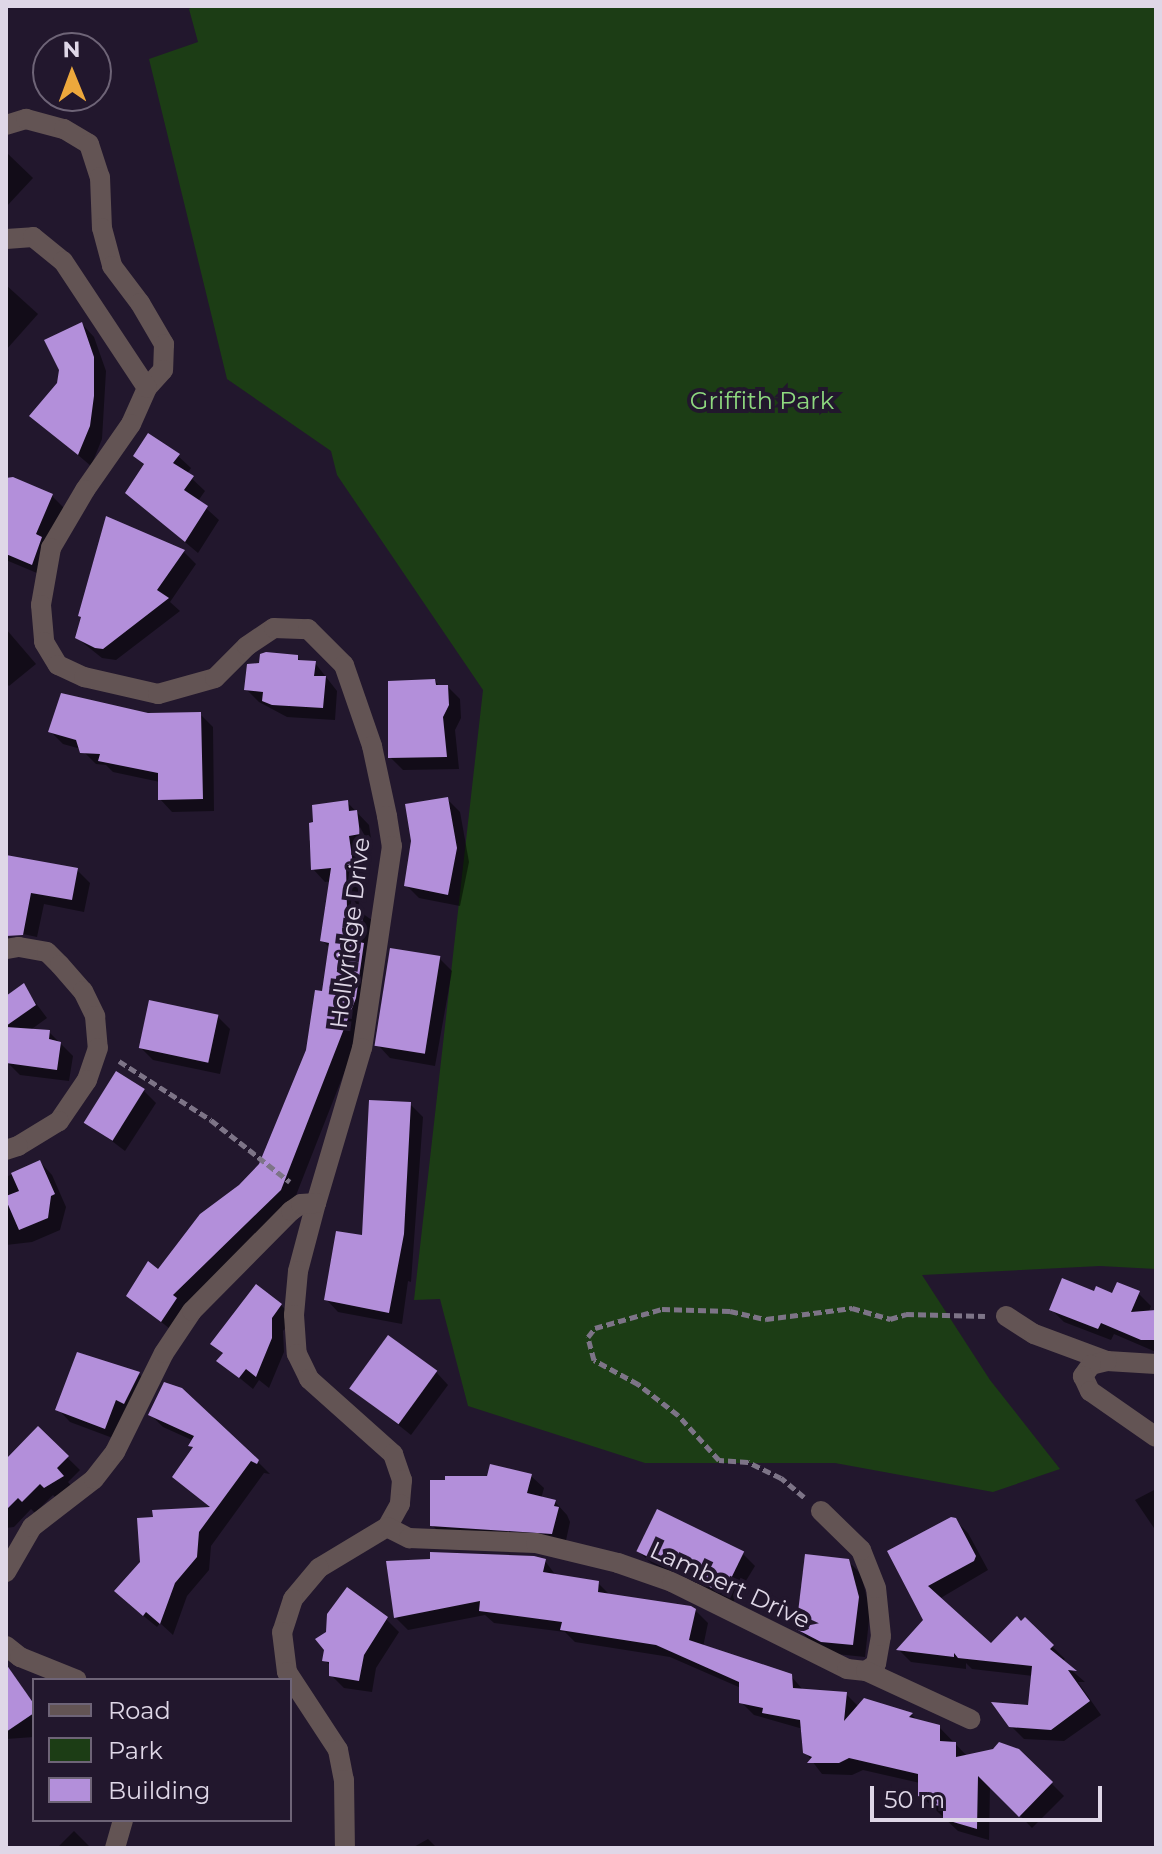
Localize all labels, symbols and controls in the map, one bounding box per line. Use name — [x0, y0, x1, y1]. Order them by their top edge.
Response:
north arrow — [32, 32, 112, 112]
text: N — [62, 36, 81, 63]
park label: Griffith Park — [690, 387, 834, 415]
street label: Hollyridge Drive — [324, 836, 376, 1030]
street label: Lambert Drive — [645, 1535, 815, 1635]
legend — [32, 1678, 292, 1822]
text: Road — [108, 1696, 171, 1725]
text: Park — [108, 1736, 163, 1765]
scale bar — [874, 1770, 1106, 1820]
text: Building — [108, 1776, 211, 1805]
text: 50 m — [884, 1785, 945, 1814]

